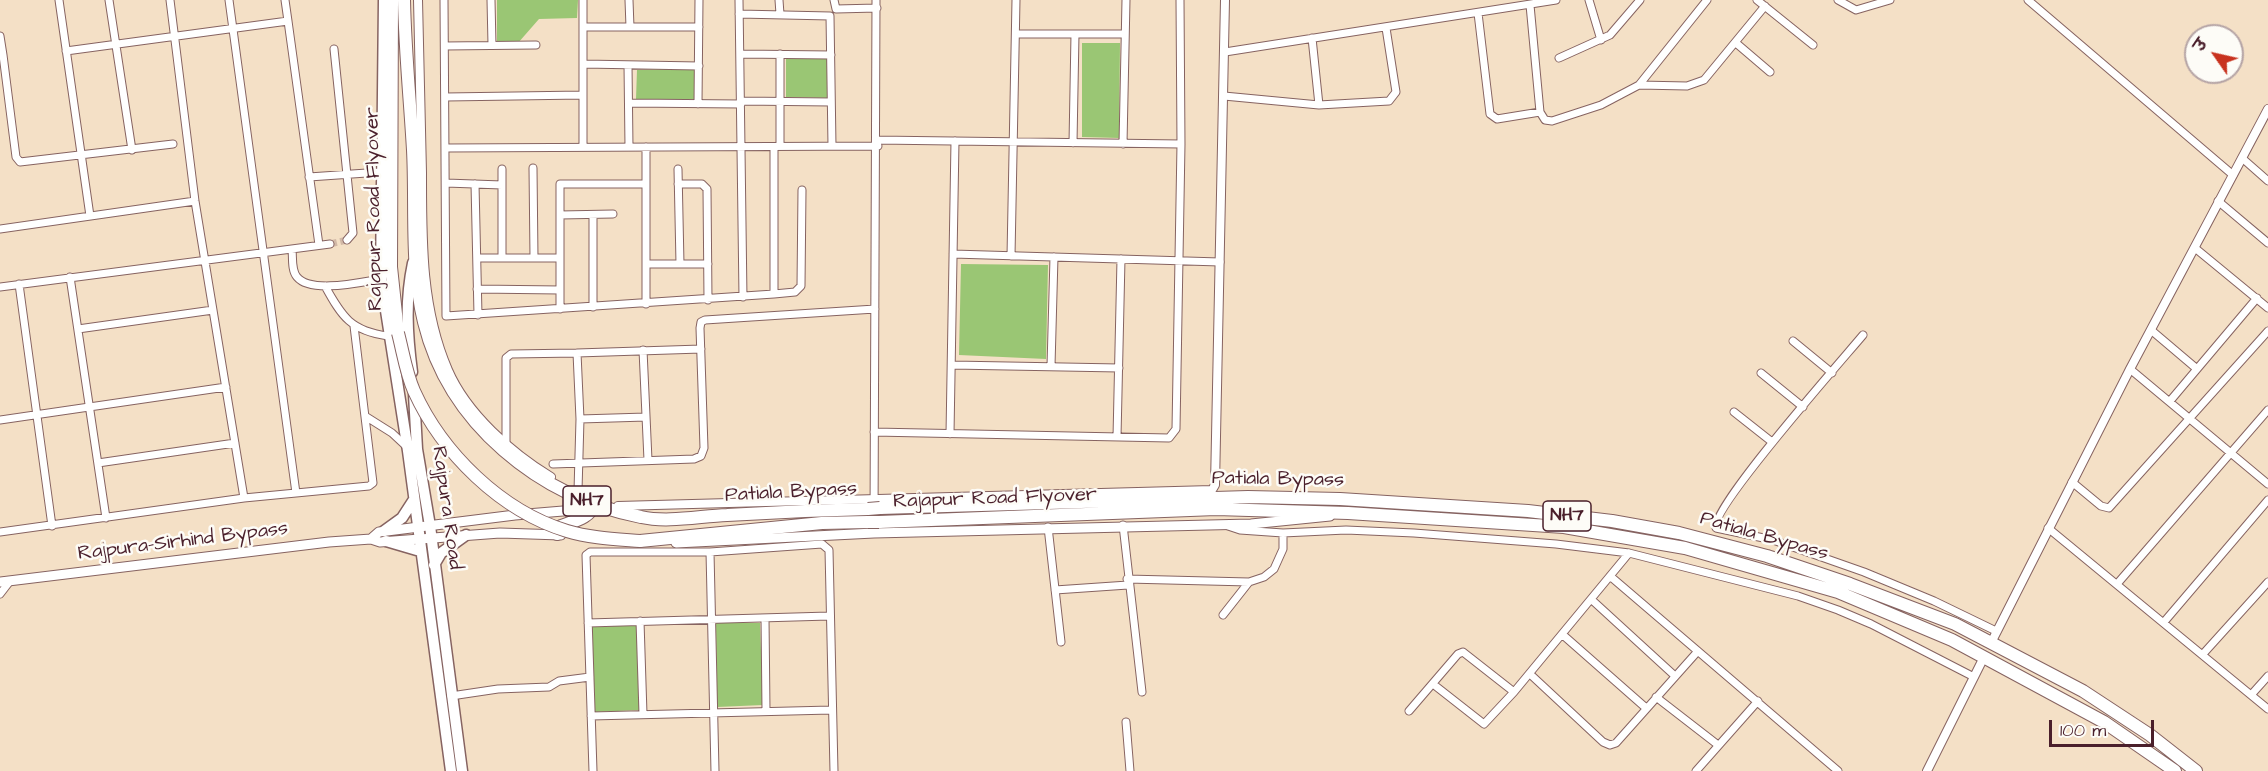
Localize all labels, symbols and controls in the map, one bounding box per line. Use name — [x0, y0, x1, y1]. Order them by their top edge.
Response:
north arrow — [2184, 24, 2244, 84]
text: उ — [2189, 34, 2213, 56]
street label: Rajapur Road Flyover — [361, 107, 389, 311]
street label: Rajpura Road — [425, 445, 467, 571]
street label: Patiala Bypass — [1212, 467, 1344, 493]
street label: Patiala Bypass — [724, 478, 858, 508]
street label: Rajapur Road Flyover — [893, 483, 1097, 515]
road number: NH7 — [563, 486, 611, 516]
road number: NH7 — [1543, 501, 1591, 531]
street label: Patiala Bypass — [1697, 507, 1831, 567]
street label: Rajpura-Sirhind Bypass — [77, 517, 289, 567]
scale bar — [2052, 708, 2157, 746]
text: 100 m — [2060, 718, 2106, 743]

